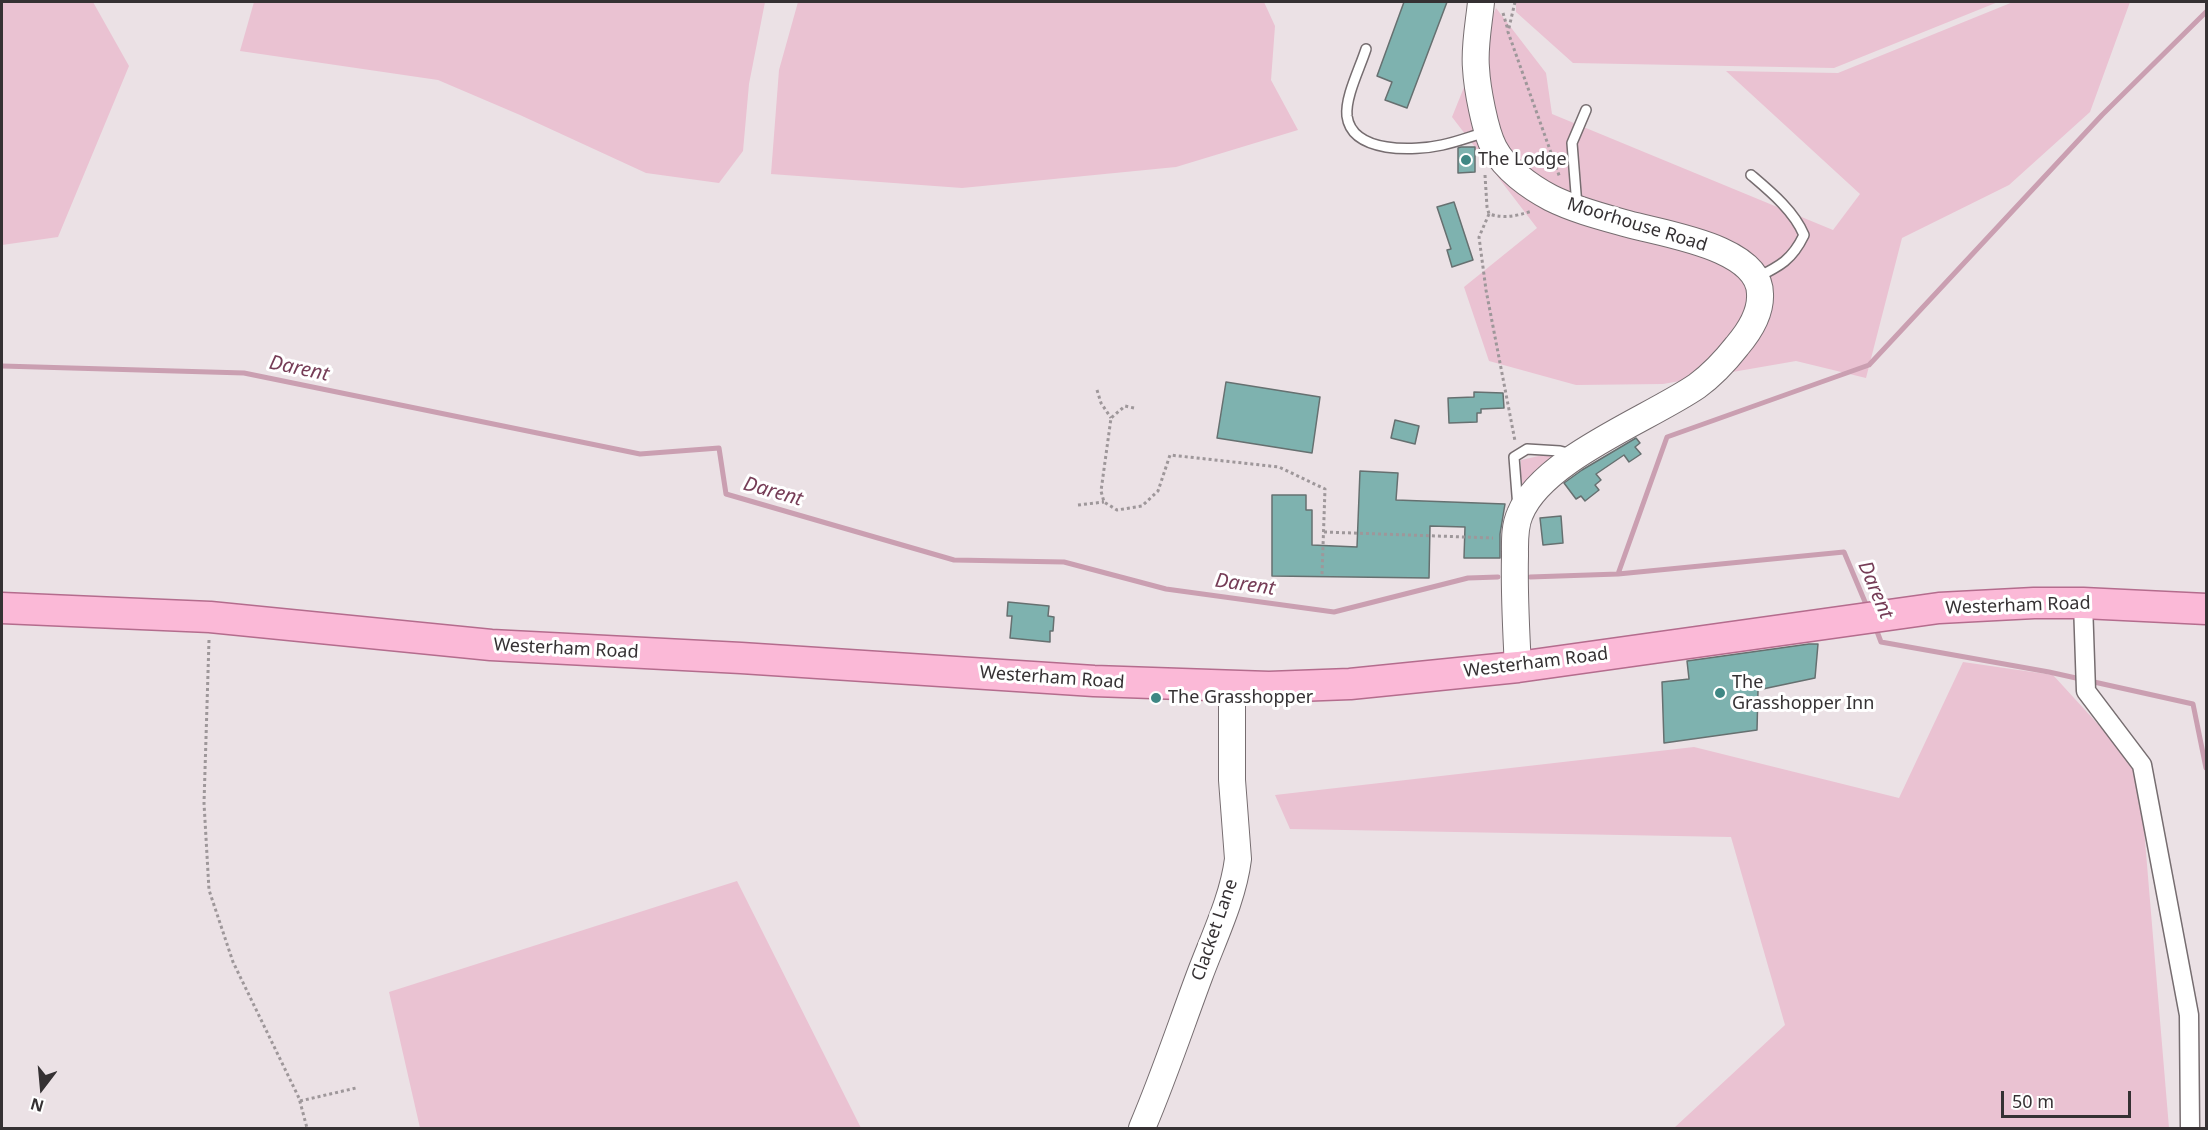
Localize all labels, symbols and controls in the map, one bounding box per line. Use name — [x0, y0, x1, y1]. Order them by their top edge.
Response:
place label: The Lodge — [1478, 149, 1567, 171]
marker: The Lodge — [1459, 153, 1473, 167]
street label: Moorhouse Road — [1564, 193, 1710, 257]
water label: Darent — [267, 351, 331, 387]
water label: Darent — [741, 472, 805, 512]
water label: Darent — [1852, 557, 1898, 623]
water label: Darent — [1213, 569, 1277, 601]
street label: Westerham Road — [1945, 593, 2091, 619]
street label: Westerham Road — [493, 634, 639, 664]
street label: Westerham Road — [1463, 643, 1609, 683]
street label: Westerham Road — [979, 662, 1125, 694]
place label: The Grasshopper Inn — [1732, 672, 1874, 714]
marker: The Grasshopper Inn — [1713, 686, 1727, 700]
place label: The Grasshopper — [1168, 687, 1313, 709]
marker: The Grasshopper — [1149, 691, 1163, 705]
street label: Clacket Lane — [1187, 876, 1243, 984]
north arrow — [12, 1058, 72, 1118]
scale bar — [2004, 1079, 2134, 1117]
text: 50 m — [2012, 1089, 2054, 1113]
text: N — [28, 1093, 46, 1118]

